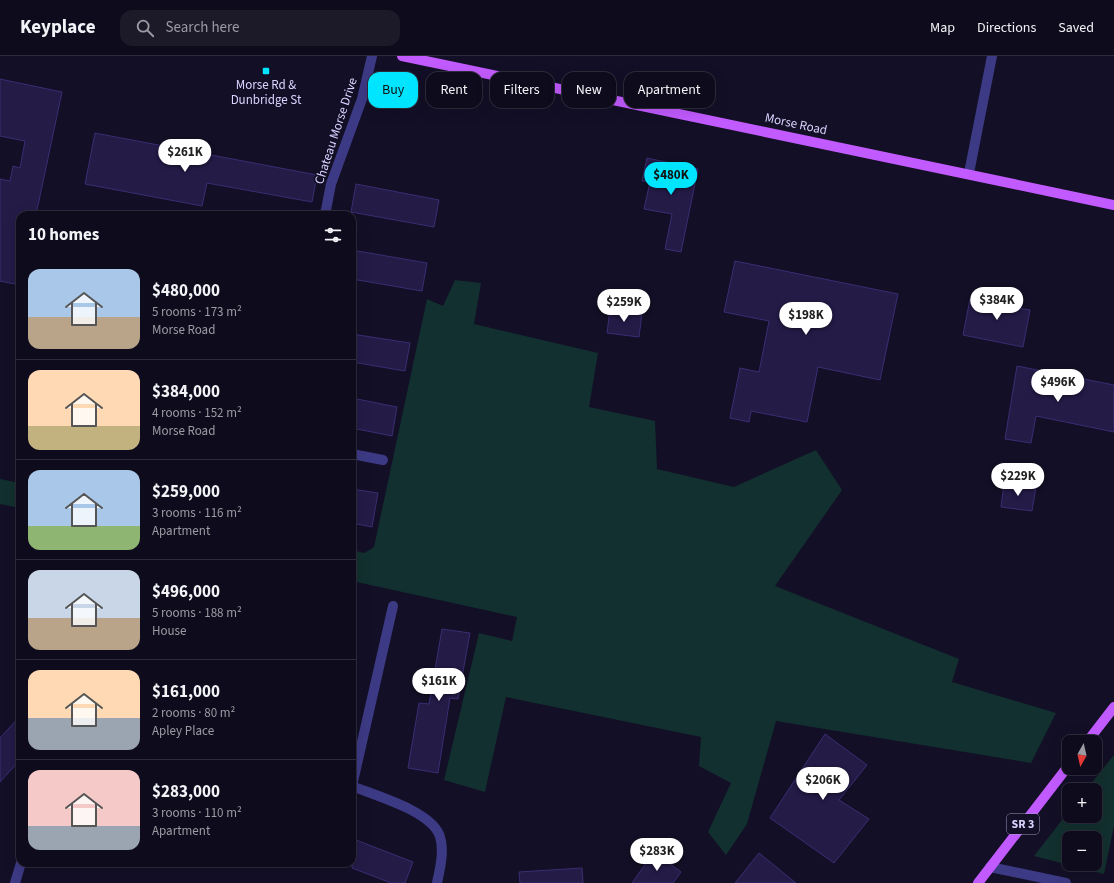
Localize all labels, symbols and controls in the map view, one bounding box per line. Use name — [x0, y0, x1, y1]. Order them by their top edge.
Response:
search box — [120, 10, 400, 46]
text: Keyplace — [20, 14, 96, 41]
icon: search — [134, 17, 156, 39]
text: Search here — [166, 17, 240, 38]
text: Map — [930, 18, 955, 38]
text: Directions — [977, 18, 1036, 38]
text: Saved — [1058, 18, 1094, 38]
marker: Morse Rd & Dunbridge St — [261, 66, 271, 76]
chip: Buy — [368, 72, 418, 108]
chip: Rent — [426, 72, 482, 108]
chip: Filters — [490, 72, 554, 108]
chip: New — [562, 72, 616, 108]
chip: Apartment — [624, 72, 715, 108]
street label: Chateau Morse Drive — [310, 75, 362, 187]
place label: Morse Rd & Dunbridge St — [231, 76, 302, 109]
street label: Morse Road — [763, 109, 829, 139]
pin: $261K — [157, 139, 213, 173]
text: $261K — [167, 143, 203, 161]
pin: $480K — [643, 162, 699, 196]
text: $480K — [653, 166, 689, 184]
text: 10 homes — [28, 223, 99, 247]
icon: filters — [322, 224, 344, 246]
text: $480,000 — [152, 279, 220, 303]
icon: home — [60, 285, 108, 333]
pin: $384K — [969, 287, 1025, 321]
pin: $259K — [596, 289, 652, 323]
text: $384K — [979, 291, 1015, 309]
text: $259K — [606, 293, 642, 311]
pin: $198K — [778, 302, 834, 336]
text: 5 rooms · 173 m² — [152, 303, 242, 321]
text: $198K — [788, 306, 824, 324]
text: Morse Road — [152, 321, 215, 339]
pin: $496K — [1030, 369, 1086, 403]
text: $496K — [1040, 373, 1076, 391]
text: $384,000 — [152, 380, 220, 404]
icon: home — [60, 386, 108, 434]
text: 4 rooms · 152 m² — [152, 404, 242, 422]
text: Morse Road — [152, 422, 215, 440]
pin: $229K — [990, 463, 1046, 497]
text: $229K — [1000, 467, 1036, 485]
text: $259,000 — [152, 480, 220, 504]
icon: home — [60, 486, 108, 534]
text: 3 rooms · 116 m² — [152, 504, 242, 522]
text: Apartment — [152, 522, 210, 540]
text: $496,000 — [152, 580, 220, 604]
icon: home — [60, 586, 108, 634]
text: 5 rooms · 188 m² — [152, 604, 242, 622]
text: House — [152, 622, 187, 640]
pin: $161K — [411, 668, 467, 702]
text: $161K — [421, 672, 457, 690]
text: $161,000 — [152, 680, 220, 704]
icon: home — [60, 686, 108, 734]
text: 2 rooms · 80 m² — [152, 704, 235, 722]
text: Apley Place — [152, 722, 214, 740]
north arrow — [1062, 735, 1102, 775]
map controls — [1062, 735, 1102, 871]
pin: $206K — [795, 767, 851, 801]
text: $206K — [805, 771, 841, 789]
text: $283,000 — [152, 780, 220, 804]
button: + — [1062, 783, 1102, 823]
icon: home — [60, 786, 108, 834]
text: 3 rooms · 110 m² — [152, 804, 242, 822]
road number: SR 3 — [1007, 814, 1039, 834]
text: Apartment — [152, 822, 210, 840]
button: − — [1062, 831, 1102, 871]
pin: $283K — [629, 838, 685, 872]
text: $283K — [639, 842, 675, 860]

